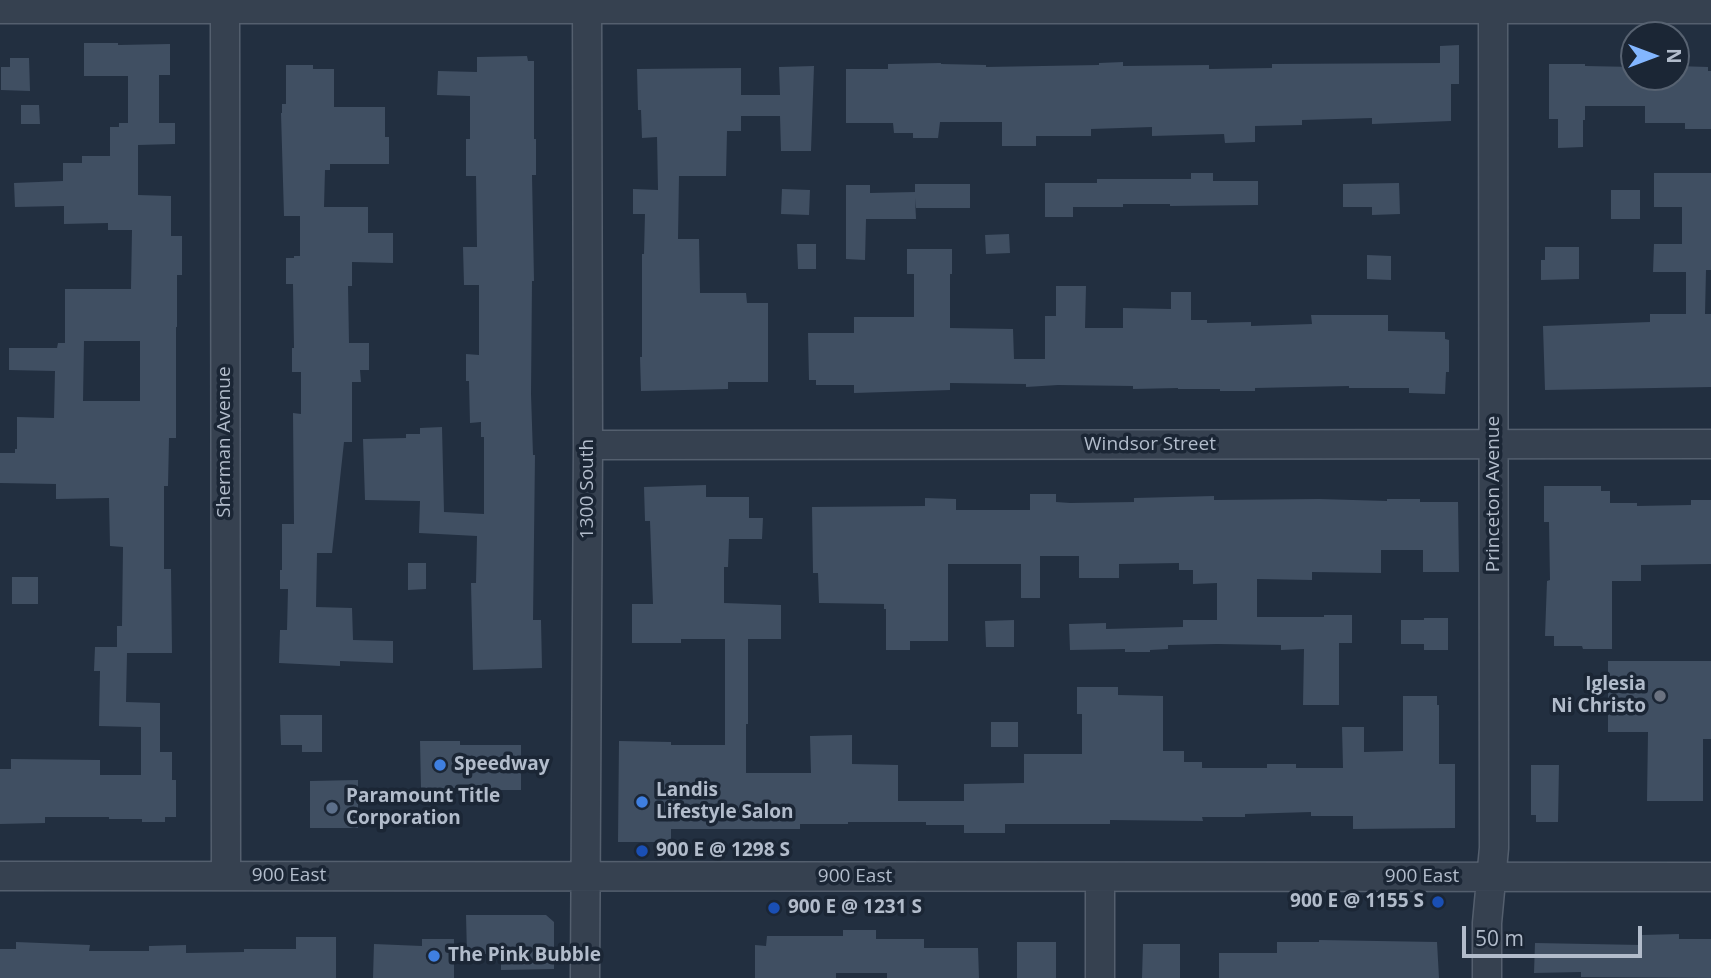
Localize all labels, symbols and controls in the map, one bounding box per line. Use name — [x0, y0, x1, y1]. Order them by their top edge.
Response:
north arrow — [1620, 21, 1690, 91]
text: N — [1661, 48, 1687, 64]
street label: Sherman Avenue — [214, 366, 236, 518]
street label: Princeton Avenue — [1483, 416, 1505, 572]
street label: Windsor Street — [1084, 434, 1216, 456]
street label: 1300 South — [577, 439, 599, 539]
place label: Iglesia Ni Christo — [1551, 674, 1646, 718]
marker: Iglesia Ni Christo — [1652, 688, 1668, 704]
place label: Speedway — [454, 754, 550, 776]
marker: Speedway — [432, 757, 448, 773]
place label: Landis Lifestyle Salon — [656, 780, 794, 824]
place label: Paramount Title Corporation — [346, 786, 500, 830]
marker: Landis Lifestyle Salon — [634, 794, 650, 810]
marker: Paramount Title Corporation — [324, 800, 340, 816]
place label: 900 E @ 1298 S — [656, 840, 790, 862]
marker: 900 E @ 1298 S — [634, 843, 650, 859]
street label: 900 East — [252, 865, 326, 887]
street label: 900 East — [818, 866, 892, 888]
street label: 900 East — [1385, 866, 1459, 888]
place label: 900 E @ 1155 S — [1290, 891, 1424, 913]
marker: 900 E @ 1155 S — [1430, 894, 1446, 910]
place label: 900 E @ 1231 S — [788, 897, 922, 919]
marker: 900 E @ 1231 S — [766, 900, 782, 916]
scale bar — [1466, 912, 1646, 956]
text: 50 m — [1475, 924, 1524, 952]
place label: The Pink Bubble — [448, 945, 601, 967]
marker: The Pink Bubble — [426, 948, 442, 964]

